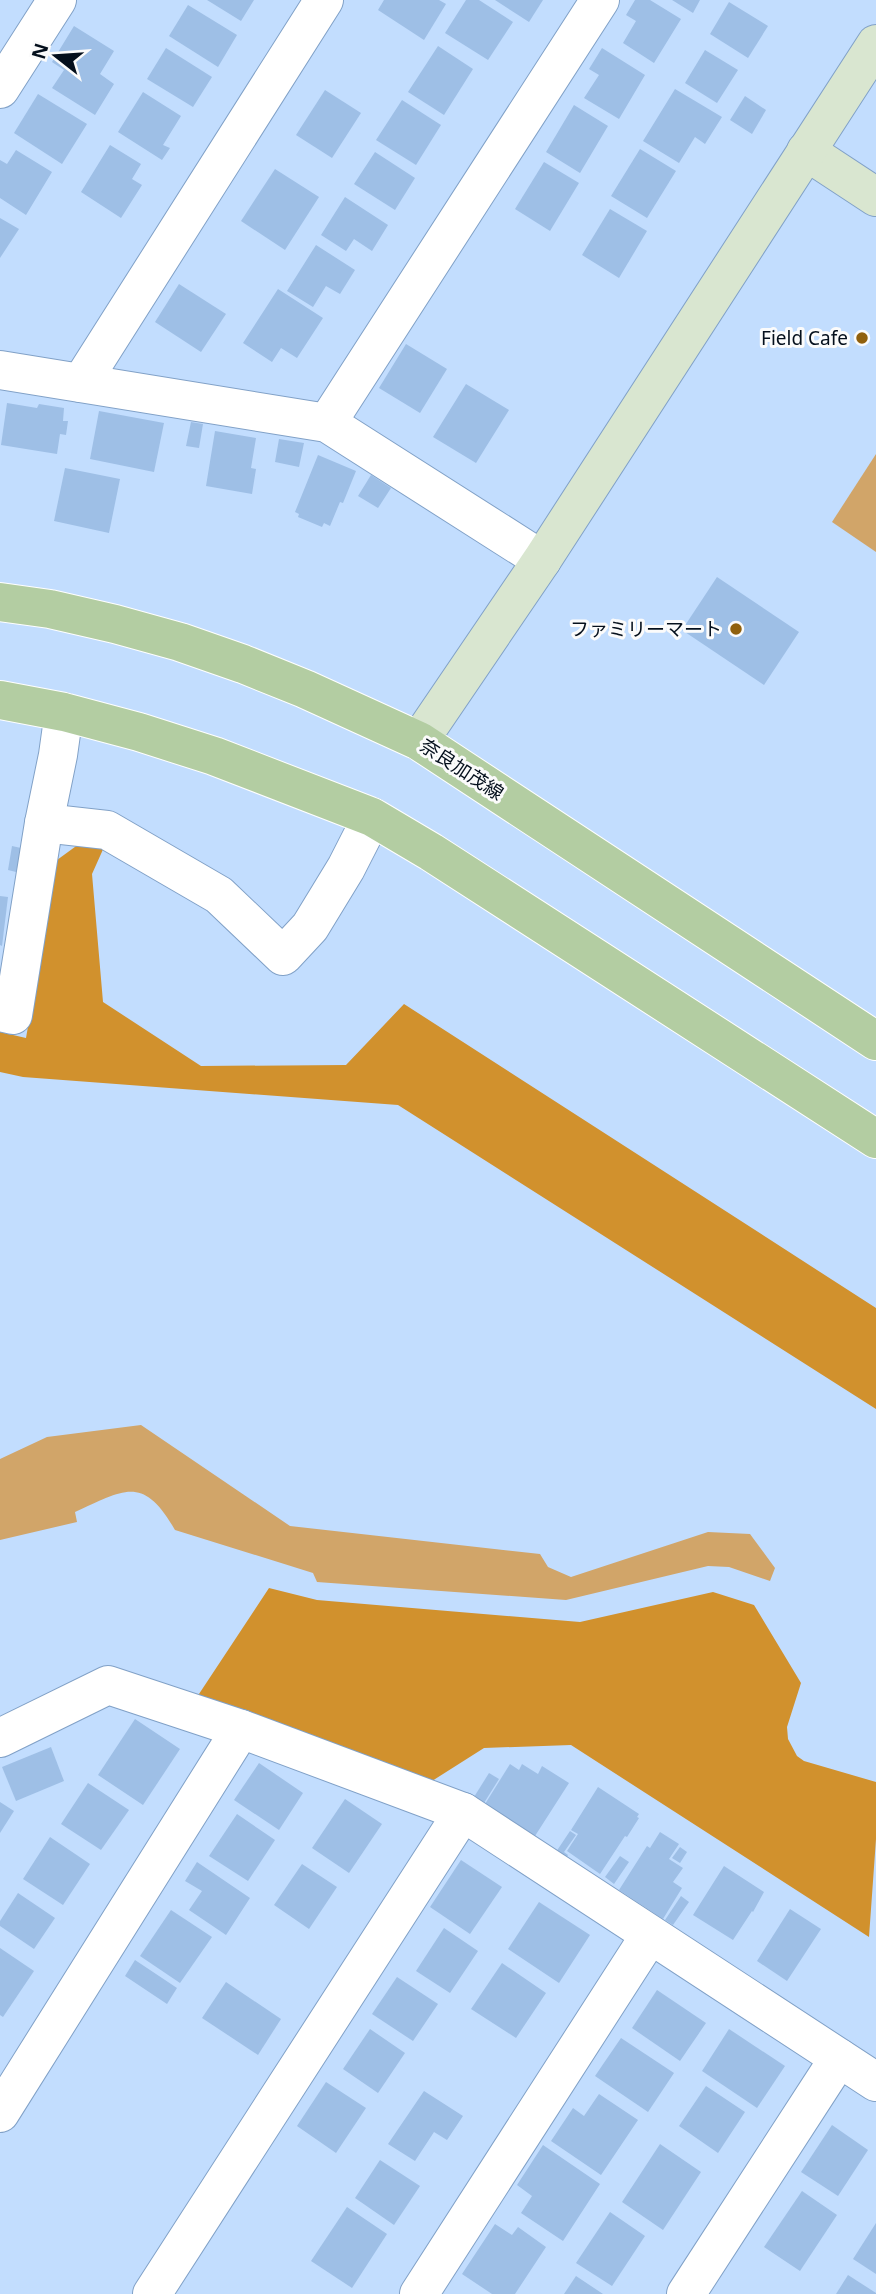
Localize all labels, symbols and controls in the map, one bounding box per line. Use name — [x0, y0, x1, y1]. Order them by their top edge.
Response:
north arrow — [21, 21, 91, 91]
text: N — [25, 40, 54, 62]
place label: Field Cafe — [761, 325, 848, 351]
marker: Field Cafe — [854, 330, 870, 346]
place label: ファミリーマート — [570, 616, 722, 642]
marker: ファミリーマート — [728, 621, 744, 637]
street label: 奈良加茂線 — [415, 732, 509, 806]

